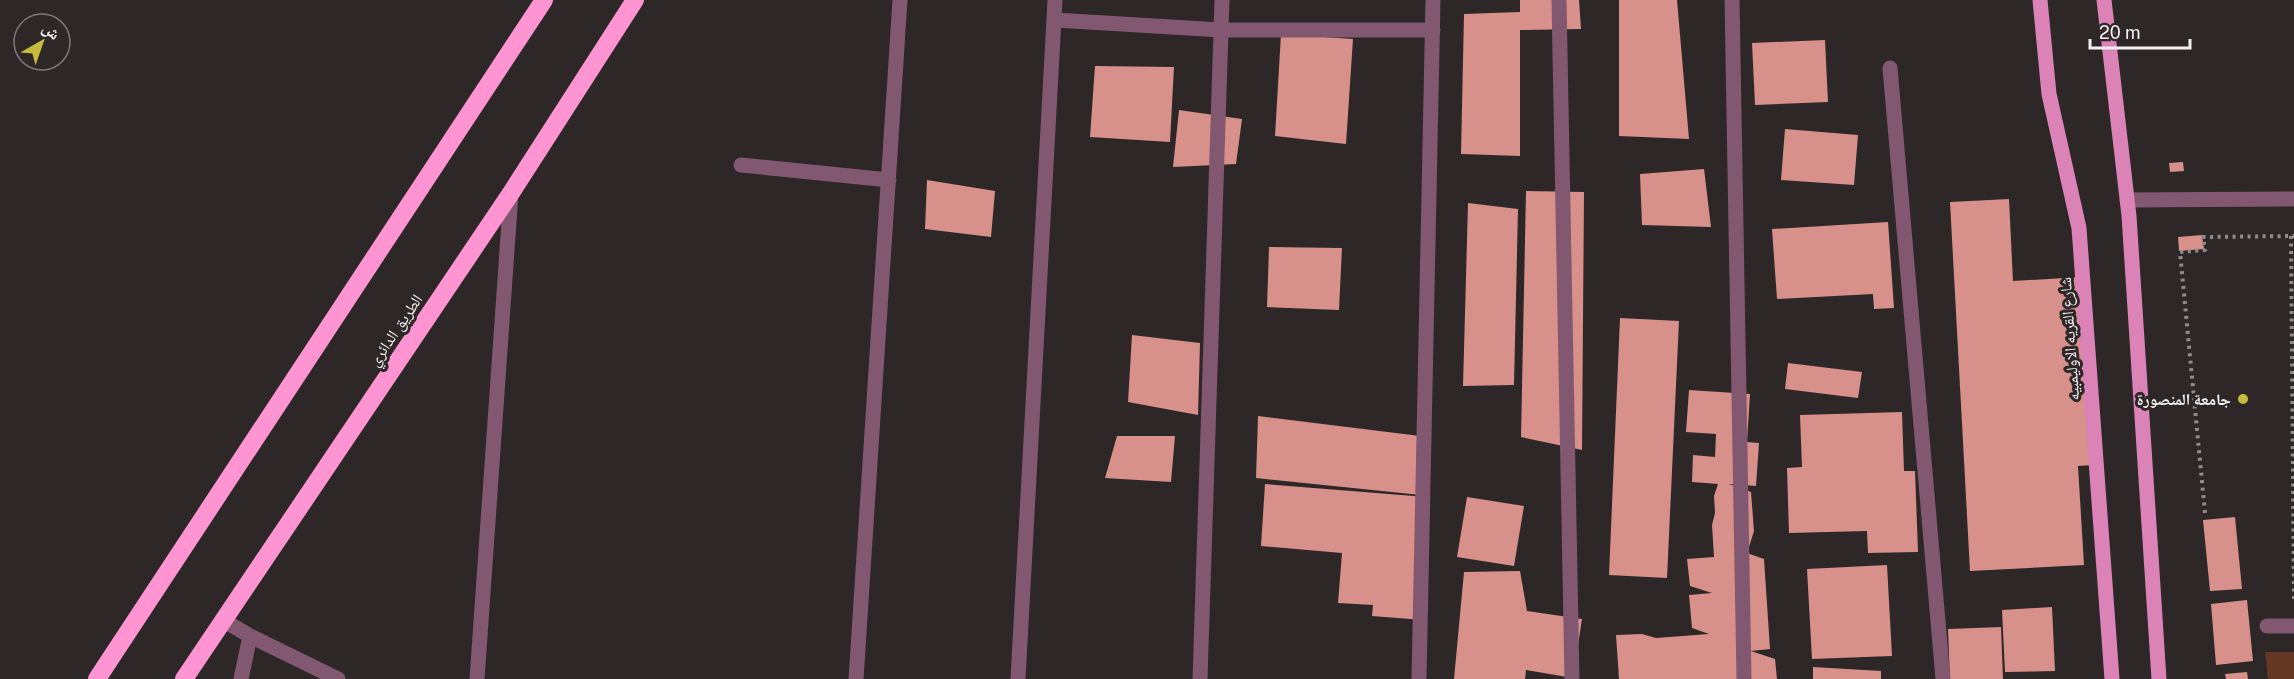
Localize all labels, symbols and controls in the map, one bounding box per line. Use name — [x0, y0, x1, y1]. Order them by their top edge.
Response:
north arrow — [12, 12, 72, 72]
scale bar — [2090, 12, 2190, 50]
text: ش — [39, 18, 64, 44]
text: 20 m — [2099, 22, 2141, 43]
street label: شارع القريه الاوليمبيه — [2056, 276, 2084, 401]
street label: الطريق الدائري — [364, 291, 429, 372]
place label: جامعة المنصورة — [2137, 390, 2231, 409]
marker: جامعة المنصورة — [2236, 392, 2250, 406]

